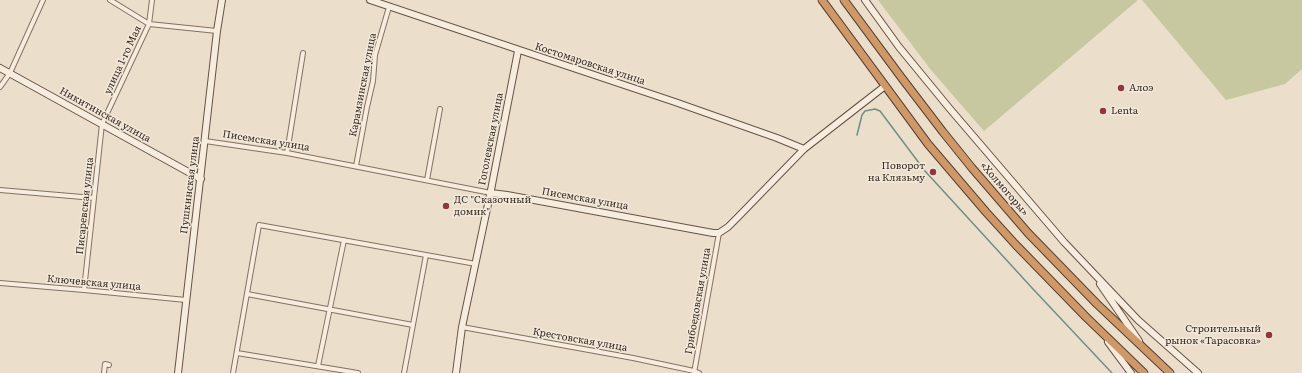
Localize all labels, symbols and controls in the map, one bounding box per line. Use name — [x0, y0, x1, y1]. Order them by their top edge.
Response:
street label: улица 1-го Мая — [102, 24, 144, 96]
street label: Карамзинская улица — [347, 32, 379, 138]
street label: Костомаровская улица — [533, 40, 647, 88]
place label: Алоэ — [1129, 82, 1153, 94]
marker: Алоэ — [1116, 83, 1126, 93]
street label: Никитинская улица — [57, 85, 153, 145]
street label: Гоголевская улица — [476, 92, 506, 186]
place label: Lenta — [1111, 105, 1138, 117]
marker: Lenta — [1098, 106, 1108, 116]
street label: Писемская улица — [222, 128, 310, 154]
street label: Пушкинская улица — [178, 135, 202, 235]
street label: Писаревская улица — [74, 157, 96, 255]
place label: Поворот на Клязьму — [868, 160, 925, 184]
street label: «Холмогоры» — [977, 160, 1031, 218]
marker: Поворот на Клязьму — [928, 167, 938, 177]
street label: Писемская улица — [541, 185, 629, 213]
place label: ДС "Сказочный домик" — [454, 194, 531, 218]
marker: ДС "Сказочный домик" — [441, 201, 451, 211]
street label: Грибоедовская улица — [683, 247, 713, 355]
street label: Ключевская улица — [47, 273, 141, 293]
place label: Строительный рынок «Тарасовка» — [1165, 323, 1261, 346]
street label: Крестовская улица — [532, 326, 628, 354]
marker: Строительный рынок «Тарасовка» — [1264, 330, 1274, 340]

